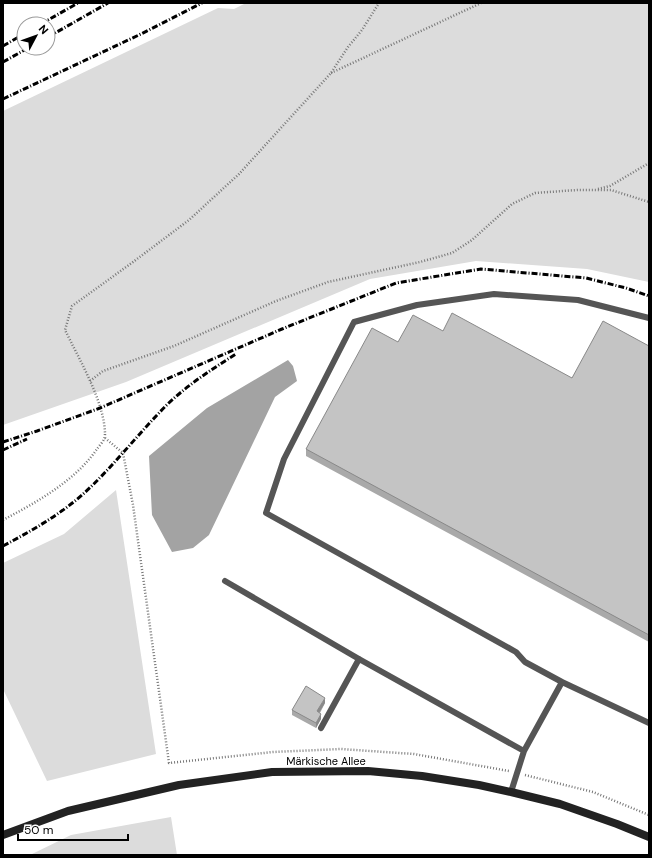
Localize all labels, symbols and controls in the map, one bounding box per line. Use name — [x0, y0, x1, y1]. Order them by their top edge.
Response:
north arrow — [16, 16, 56, 56]
text: N — [36, 22, 51, 37]
street label: Märkische Allee — [286, 754, 366, 768]
scale bar — [18, 816, 128, 842]
text: 50 m — [24, 822, 53, 838]

